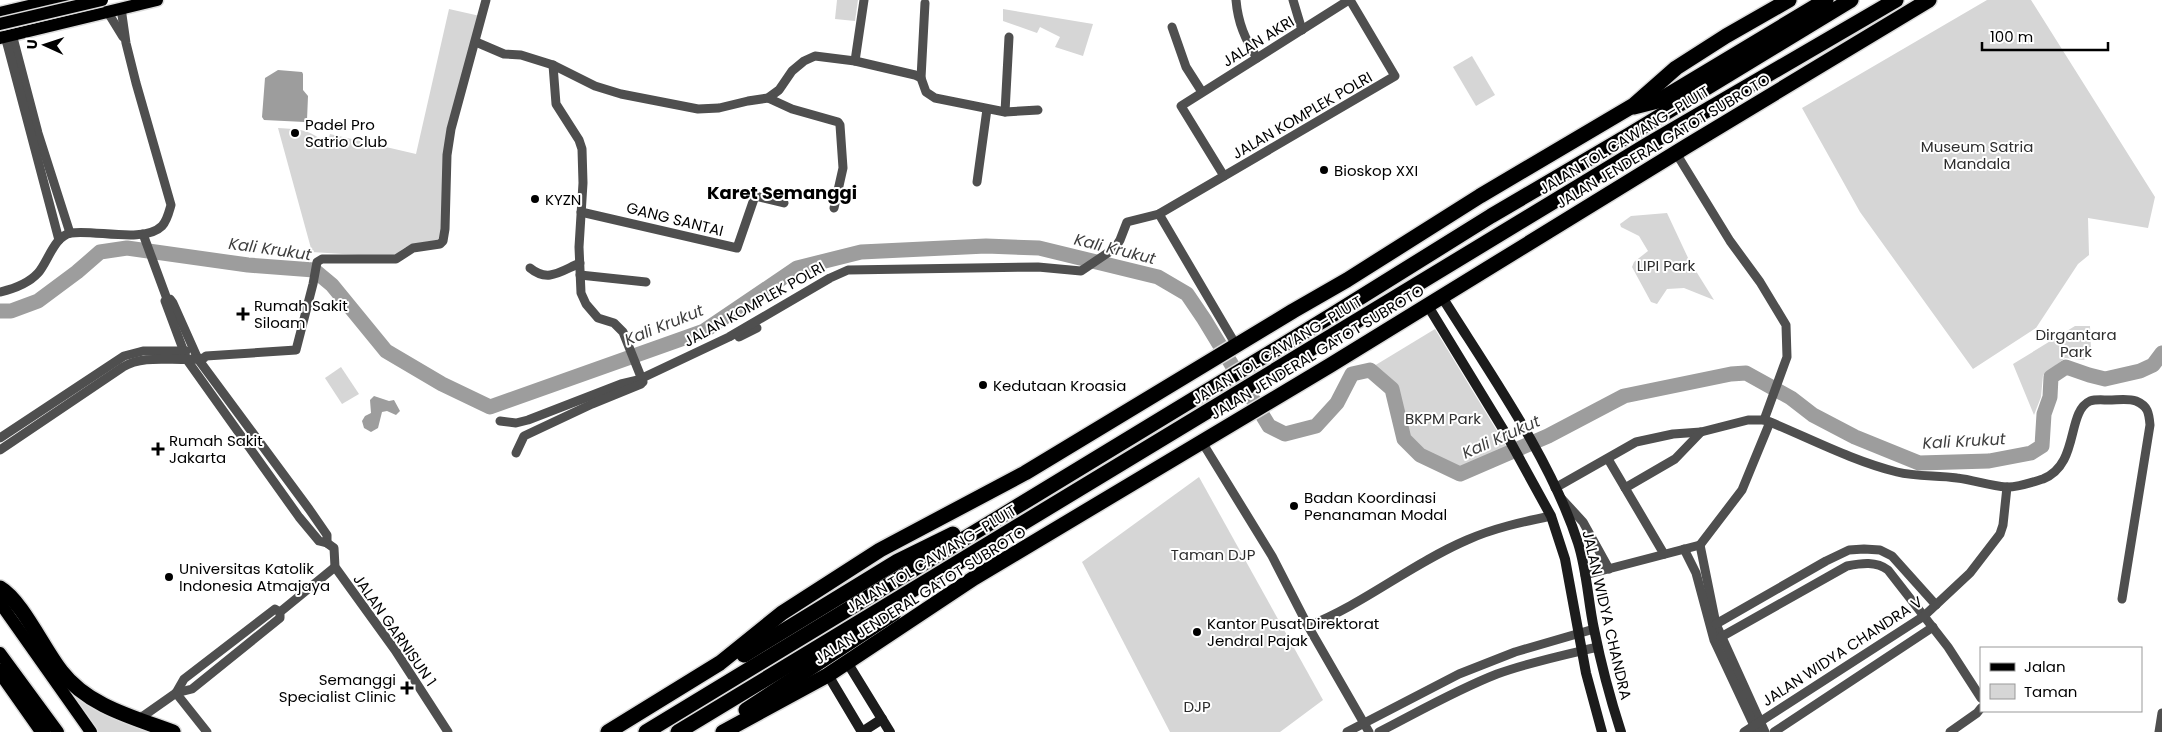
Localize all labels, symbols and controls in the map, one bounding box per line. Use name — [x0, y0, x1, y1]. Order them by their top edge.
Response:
street label: JALAN AKRI — [1218, 11, 1298, 71]
north arrow — [20, 20, 70, 70]
scale bar — [1982, 20, 2108, 52]
text: 100 m — [1990, 26, 2033, 47]
text: U — [22, 39, 42, 50]
street label: JALAN KOMPLEK POLRI — [1228, 66, 1376, 164]
street label: JALAN JENDERAL GATOT SUBROTO — [1552, 69, 1774, 213]
street label: JALAN TOL CAWANG–PLUIT — [1535, 81, 1713, 199]
place label: Padel Pro Satrio Club — [305, 114, 387, 152]
marker: Padel Pro Satrio Club — [289, 127, 301, 139]
park label: Museum Satria Mandala — [1921, 136, 2033, 174]
place label: Bioskop XXI — [1334, 160, 1418, 181]
marker: Bioskop XXI — [1318, 164, 1330, 176]
district label: Karet Semanggi — [707, 180, 857, 205]
place label: KYZN — [545, 189, 581, 210]
marker: KYZN — [529, 193, 541, 205]
street label: GANG SANTAI — [624, 197, 726, 241]
water label: Kali Krukut — [1072, 228, 1159, 270]
water label: Kali Krukut — [227, 232, 314, 266]
park label: LIPI Park — [1637, 255, 1696, 276]
street label: JALAN KOMPLEK POLRI — [680, 256, 828, 352]
street label: JALAN JENDERAL GATOT SUBROTO — [1206, 280, 1428, 424]
street label: JALAN TOL CAWANG–PLUIT — [1188, 291, 1366, 409]
place label: Rumah Sakit Siloam — [254, 295, 348, 333]
water label: Kali Krukut — [621, 298, 708, 351]
marker: Rumah Sakit Siloam — [236, 307, 250, 321]
park label: Dirgantara Park — [2035, 324, 2117, 362]
place label: Kedutaan Kroasia — [993, 375, 1126, 396]
marker: Kedutaan Kroasia — [977, 379, 989, 391]
park label: BKPM Park — [1405, 408, 1481, 429]
water label: Kali Krukut — [1458, 409, 1545, 464]
water label: Kali Krukut — [1922, 427, 2007, 455]
place label: Rumah Sakit Jakarta — [169, 430, 263, 468]
marker: Rumah Sakit Jakarta — [151, 442, 165, 456]
place label: Badan Koordinasi Penanaman Modal — [1304, 487, 1447, 525]
street label: JALAN TOL CAWANG–PLUIT — [842, 500, 1020, 618]
marker: Badan Koordinasi Penanaman Modal — [1288, 500, 1300, 512]
street label: JALAN JENDERAL GATOT SUBROTO — [810, 521, 1030, 669]
street label: JALAN WIDYA CHANDRA — [1577, 528, 1637, 702]
park label: Taman DJP — [1171, 544, 1256, 565]
place label: Universitas Katolik Indonesia Atmajaya — [179, 558, 330, 596]
street label: JALAN GARNISUN 1 — [348, 570, 442, 690]
marker: Universitas Katolik Indonesia Atmajaya — [163, 571, 175, 583]
street label: JALAN WIDYA CHANDRA V — [1758, 591, 1926, 711]
place label: Kantor Pusat Direktorat Jendral Pajak — [1207, 613, 1379, 651]
marker: Kantor Pusat Direktorat Jendral Pajak — [1191, 626, 1203, 638]
legend — [1980, 647, 2142, 712]
text: Jalan — [2024, 656, 2066, 677]
place label: Semanggi Specialist Clinic — [279, 669, 396, 707]
marker: Semanggi Specialist Clinic — [400, 681, 414, 695]
text: Taman — [2024, 681, 2077, 702]
park label: DJP — [1183, 696, 1211, 717]

